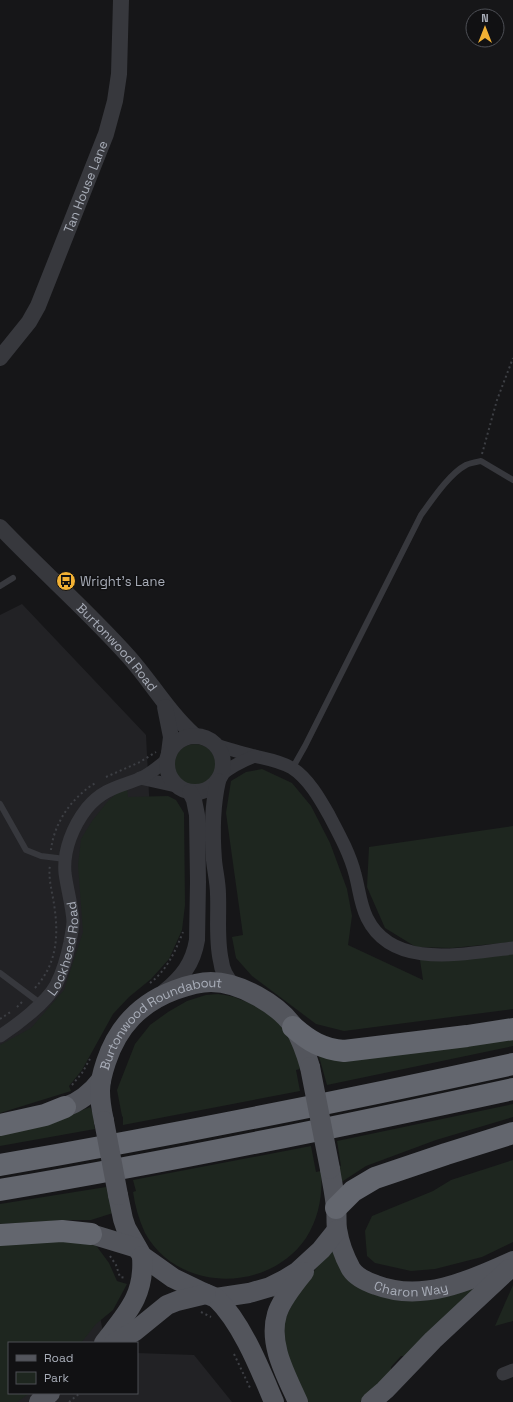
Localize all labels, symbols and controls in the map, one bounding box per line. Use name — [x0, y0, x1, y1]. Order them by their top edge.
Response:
north arrow — [465, 8, 505, 48]
text: N — [481, 11, 489, 25]
street label: Tan House Lane — [59, 138, 111, 235]
bus stop icon: Wright's Lane — [55, 570, 77, 592]
place label: Wright's Lane — [80, 573, 165, 590]
street label: Burtonwood Road — [73, 599, 162, 695]
street label: Lockheed Road — [43, 900, 82, 999]
street label: Burtonwood Roundabout — [95, 973, 223, 1072]
street label: Charon Way — [372, 1277, 450, 1300]
legend — [8, 1342, 138, 1394]
text: Road — [44, 1350, 73, 1366]
text: Park — [44, 1370, 69, 1386]

